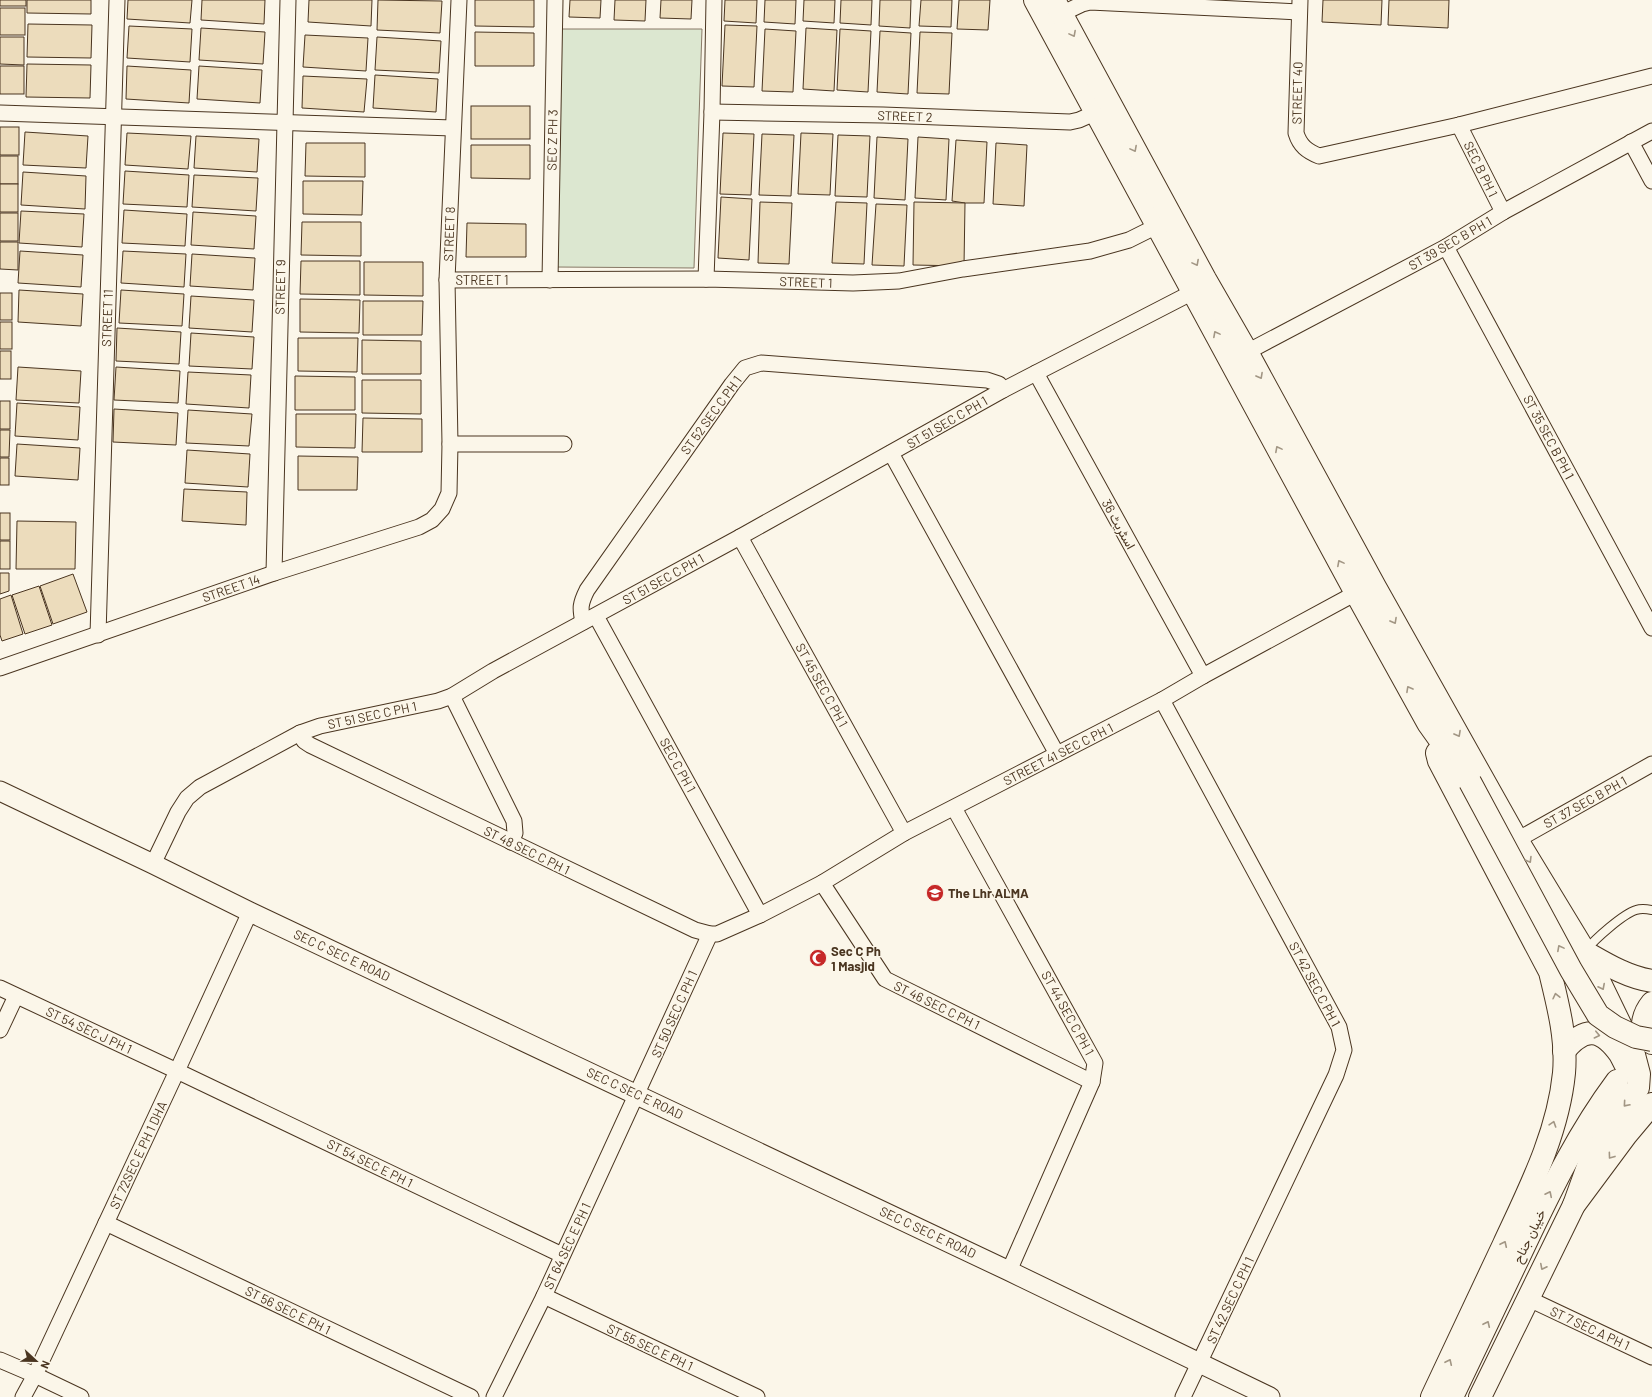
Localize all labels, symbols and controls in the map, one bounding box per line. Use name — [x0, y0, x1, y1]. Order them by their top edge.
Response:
one-way arrow — [1068, 30, 1075, 38]
street label: STREET 40 — [1288, 61, 1306, 125]
street label: STREET 2 — [877, 107, 933, 125]
street label: SEC Z PH 3 — [543, 109, 561, 171]
street label: SEC B PH 1 — [1461, 139, 1501, 199]
one-way arrow — [1130, 145, 1137, 152]
street label: STREET 8 — [440, 206, 458, 262]
street label: ST 39 SEC B PH 1 — [1406, 213, 1494, 273]
street label: STREET 9 — [272, 259, 288, 315]
one-way arrow — [1191, 259, 1199, 266]
street label: STREET 1 — [456, 272, 508, 288]
street label: STREET 1 — [779, 273, 833, 291]
street label: STREET 11 — [98, 289, 116, 347]
one-way arrow — [1214, 331, 1221, 339]
one-way arrow — [1255, 372, 1263, 380]
street label: ST 52 SEC C PH 1 — [677, 373, 745, 457]
street label: ST 51 SEC C PH 1 — [904, 392, 990, 452]
street label: ST 35 SEC B PH 1 — [1520, 392, 1578, 482]
one-way arrow — [1275, 446, 1283, 453]
street label: اسٹریٹ 36 — [1098, 496, 1139, 552]
street label: ST 51 SEC C PH 1 — [620, 550, 706, 608]
one-way arrow — [1337, 560, 1345, 567]
street label: STREET 14 — [200, 571, 262, 605]
one-way arrow — [1389, 617, 1397, 624]
street label: ST 45 SEC C PH 1 — [792, 640, 852, 730]
one-way arrow — [1407, 686, 1414, 693]
street label: ST 51 SEC C PH 1 — [326, 698, 418, 732]
street label: STREET 41 SEC C PH 1 — [1000, 719, 1116, 789]
one-way arrow — [1453, 730, 1460, 738]
street label: SEC C PH 1 — [657, 735, 699, 795]
street label: ST 37 SEC B PH 1 — [1541, 773, 1629, 831]
street label: ST 48 SEC C PH 1 — [481, 822, 573, 878]
one-way arrow — [1525, 856, 1532, 863]
school or university icon: The Lhr ALMA — [925, 883, 945, 903]
place label: The Lhr ALMA — [948, 885, 1029, 901]
street label: SEC C SEC E ROAD — [291, 926, 393, 984]
street label: ST 42 SEC C PH 1 — [1286, 939, 1344, 1029]
place label: Sec C Ph 1 Masjid — [831, 943, 881, 974]
one-way arrow — [1557, 945, 1564, 953]
mosque icon: Sec C Ph 1 Masjid — [808, 948, 828, 968]
street label: ST 50 SEC C PH 1 — [648, 968, 700, 1060]
street label: ST 44 SEC C PH 1 — [1038, 968, 1098, 1058]
street label: ST 46 SEC C PH 1 — [891, 977, 983, 1033]
one-way arrow — [1598, 982, 1605, 990]
one-way arrow — [1552, 993, 1560, 999]
street label: ST 54 SEC J PH 1 — [43, 1003, 135, 1057]
one-way arrow — [1593, 1031, 1600, 1039]
street label: SEC C SEC E ROAD — [584, 1064, 686, 1122]
street label: ST 72SEC E PH 1 DHA — [106, 1098, 170, 1212]
one-way arrow — [1623, 1100, 1630, 1107]
one-way arrow — [1549, 1121, 1557, 1128]
street label: ST 54 SEC E PH 1 — [324, 1135, 416, 1191]
one-way arrow — [1609, 1152, 1616, 1159]
one-way arrow — [1544, 1191, 1552, 1198]
street label: ST 64 SEC E PH 1 — [540, 1200, 594, 1292]
street label: SEC C SEC E ROAD — [877, 1203, 979, 1261]
street label: خیبان جناح — [1509, 1206, 1551, 1266]
one-way arrow — [1499, 1241, 1507, 1248]
street label: ST 42 SEC C PH 1 — [1203, 1254, 1257, 1346]
one-way arrow — [1540, 1262, 1548, 1270]
street label: ST 56 SEC E PH 1 — [243, 1282, 333, 1338]
street label: ST 7 SEC A PH 1 — [1548, 1303, 1632, 1353]
street label: ST 55 SEC E PH 1 — [604, 1320, 696, 1374]
one-way arrow — [1482, 1321, 1490, 1328]
north arrow — [16, 1341, 56, 1381]
one-way arrow — [1444, 1358, 1452, 1365]
text: N — [38, 1359, 53, 1371]

